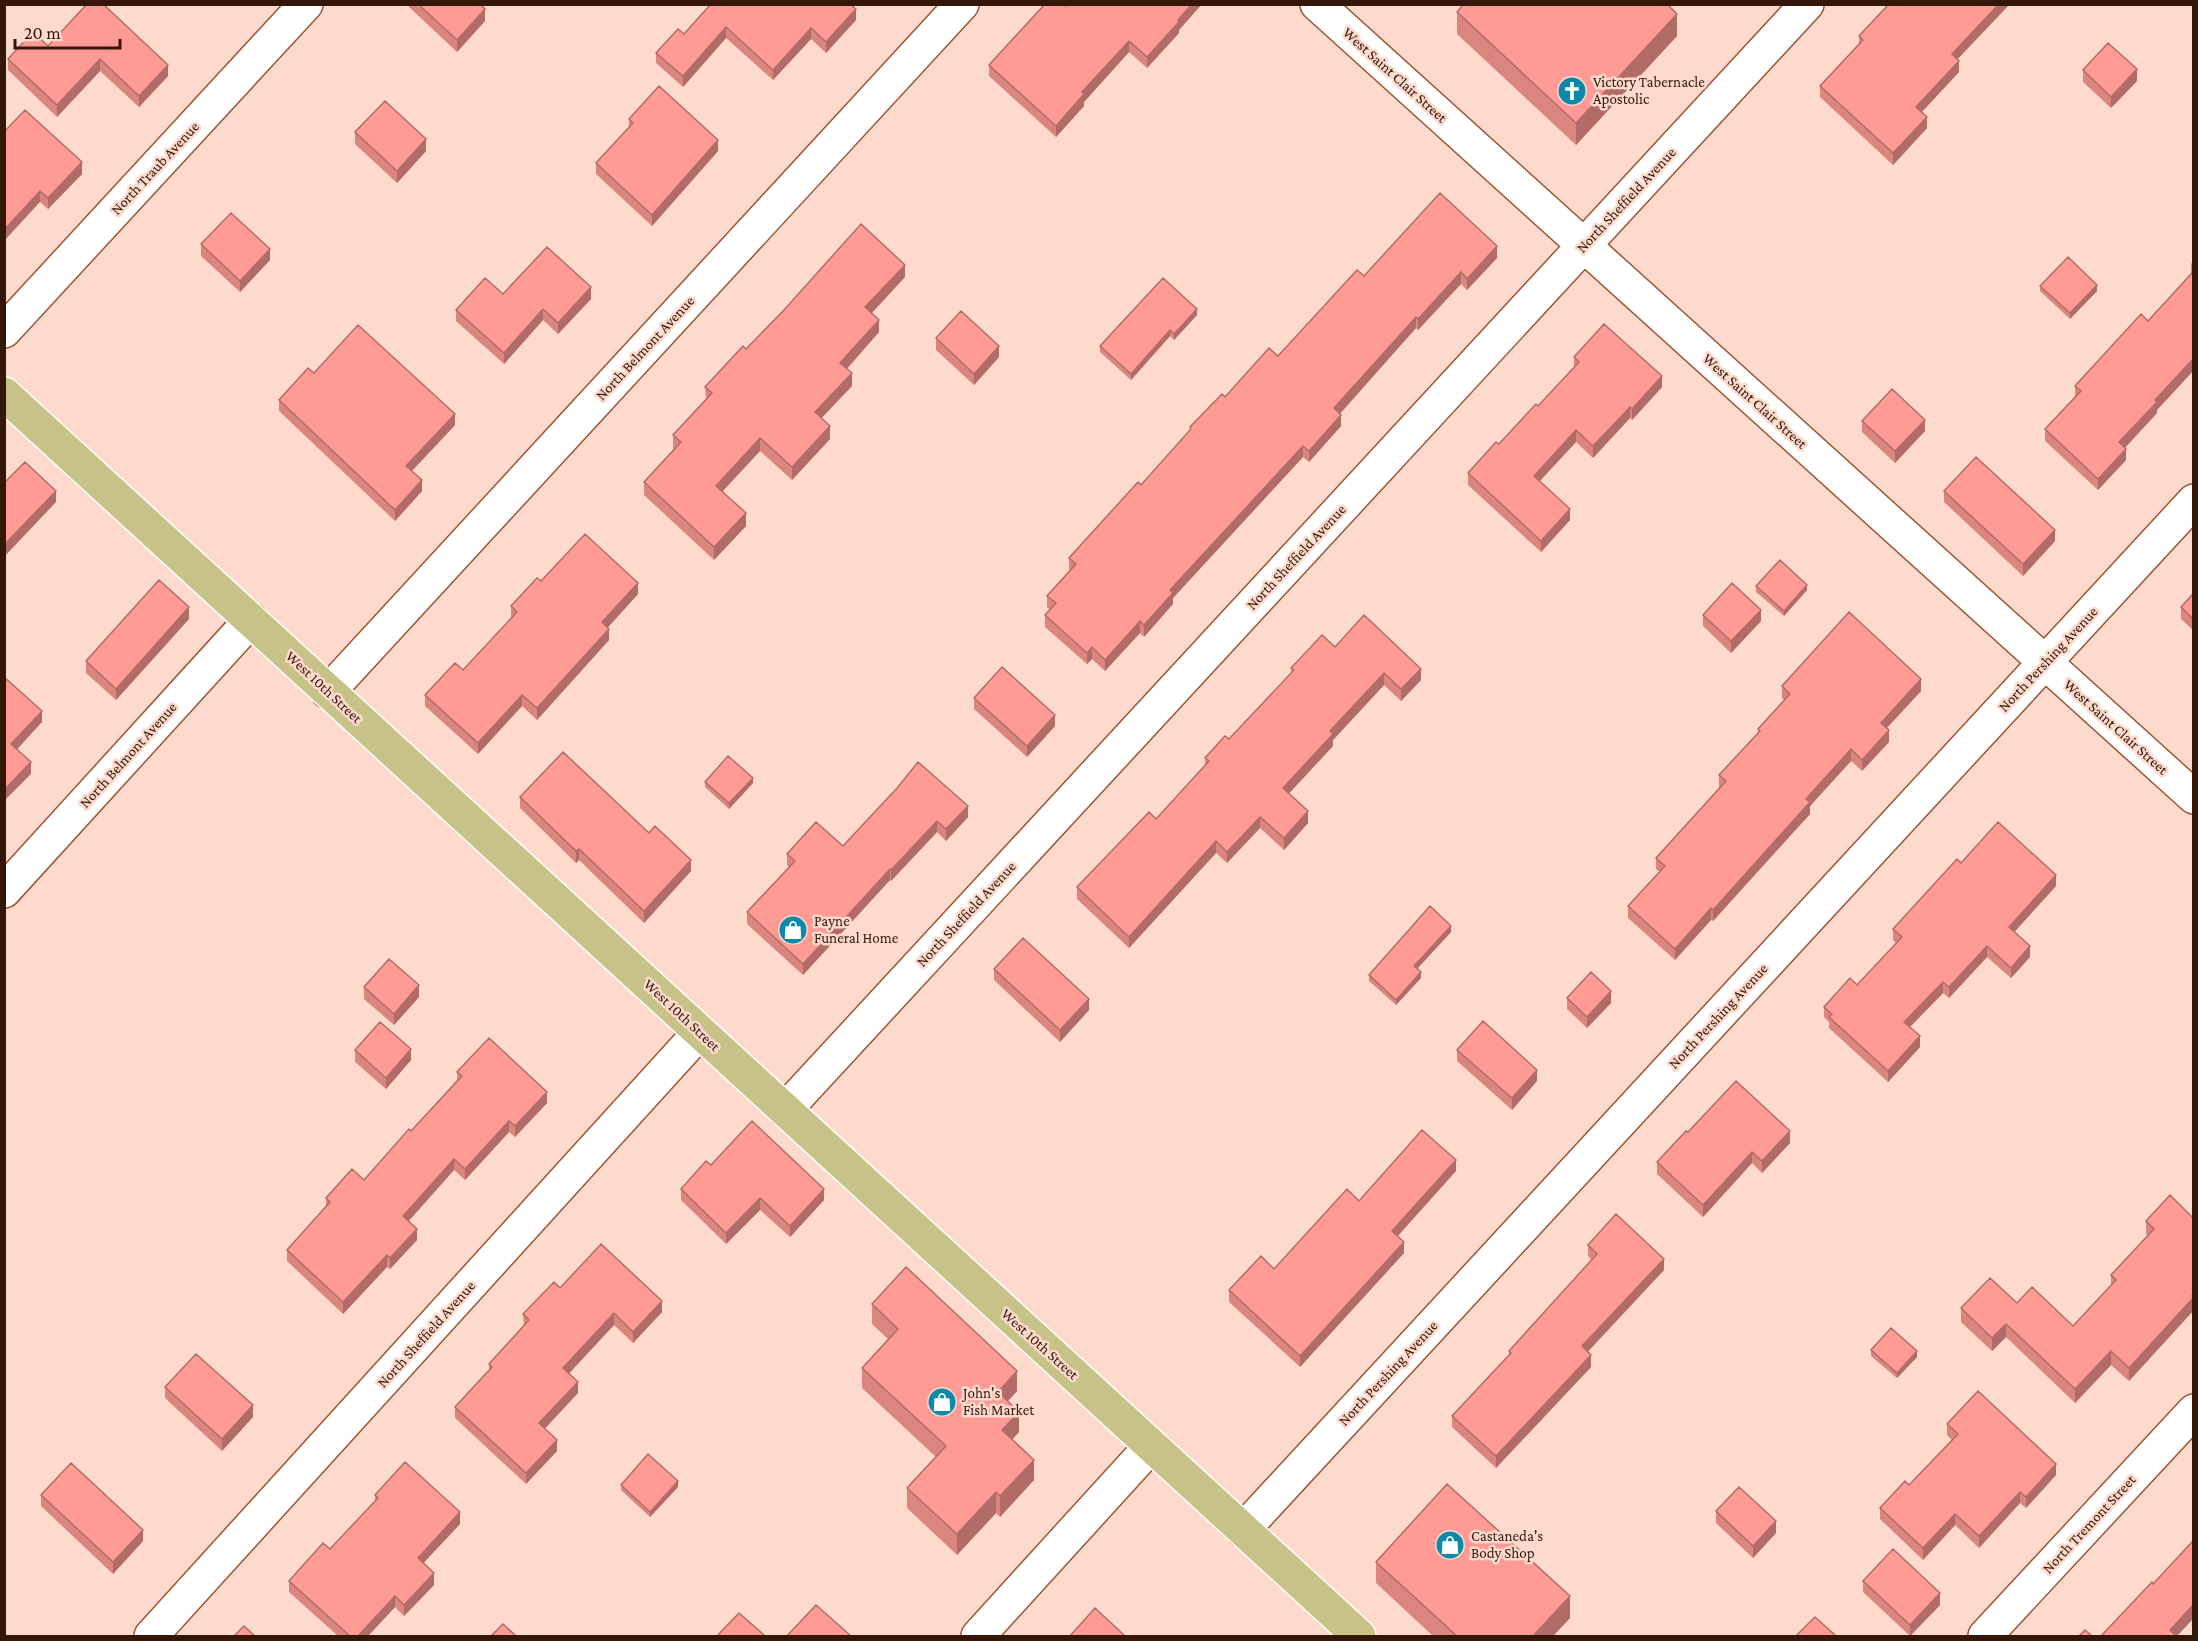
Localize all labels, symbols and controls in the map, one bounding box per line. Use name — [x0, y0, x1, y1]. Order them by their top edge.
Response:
scale bar — [15, 12, 120, 50]
text: 20 m — [24, 23, 61, 43]
street label: West Saint Clair Street — [1340, 24, 1451, 126]
place label: Victory Tabernacle Apostolic — [1593, 74, 1705, 108]
church icon: Victory Tabernacle Apostolic — [1556, 75, 1588, 107]
street label: North Traub Avenue — [108, 118, 202, 218]
street label: North Sheffield Avenue — [1573, 144, 1679, 256]
street label: North Belmont Avenue — [593, 292, 698, 403]
street label: West Saint Clair Street — [1700, 350, 1811, 452]
street label: North Sheffield Avenue — [1243, 501, 1349, 613]
street label: North Pershing Avenue — [1995, 603, 2102, 715]
street label: West 10th Street — [283, 648, 366, 727]
street label: West Saint Clair Street — [2061, 676, 2172, 778]
street label: North Belmont Avenue — [76, 699, 180, 811]
street label: North Sheffield Avenue — [913, 858, 1019, 970]
place label: Payne Funeral Home — [814, 913, 899, 946]
shop icon: Payne Funeral Home — [777, 914, 809, 946]
street label: North Pershing Avenue — [1665, 960, 1772, 1072]
street label: West 10th Street — [641, 976, 724, 1055]
street label: North Sheffield Avenue — [374, 1277, 478, 1391]
street label: West 10th Street — [998, 1305, 1082, 1383]
street label: North Pershing Avenue — [1335, 1317, 1442, 1429]
place label: John's Fish Market — [961, 1385, 1035, 1418]
shop icon: John's Fish Market — [926, 1386, 958, 1418]
street label: North Tremont Street — [2039, 1471, 2139, 1576]
place label: Castaneda's Body Shop — [1471, 1528, 1543, 1562]
shop icon: Castaneda's Body Shop — [1434, 1529, 1466, 1561]

